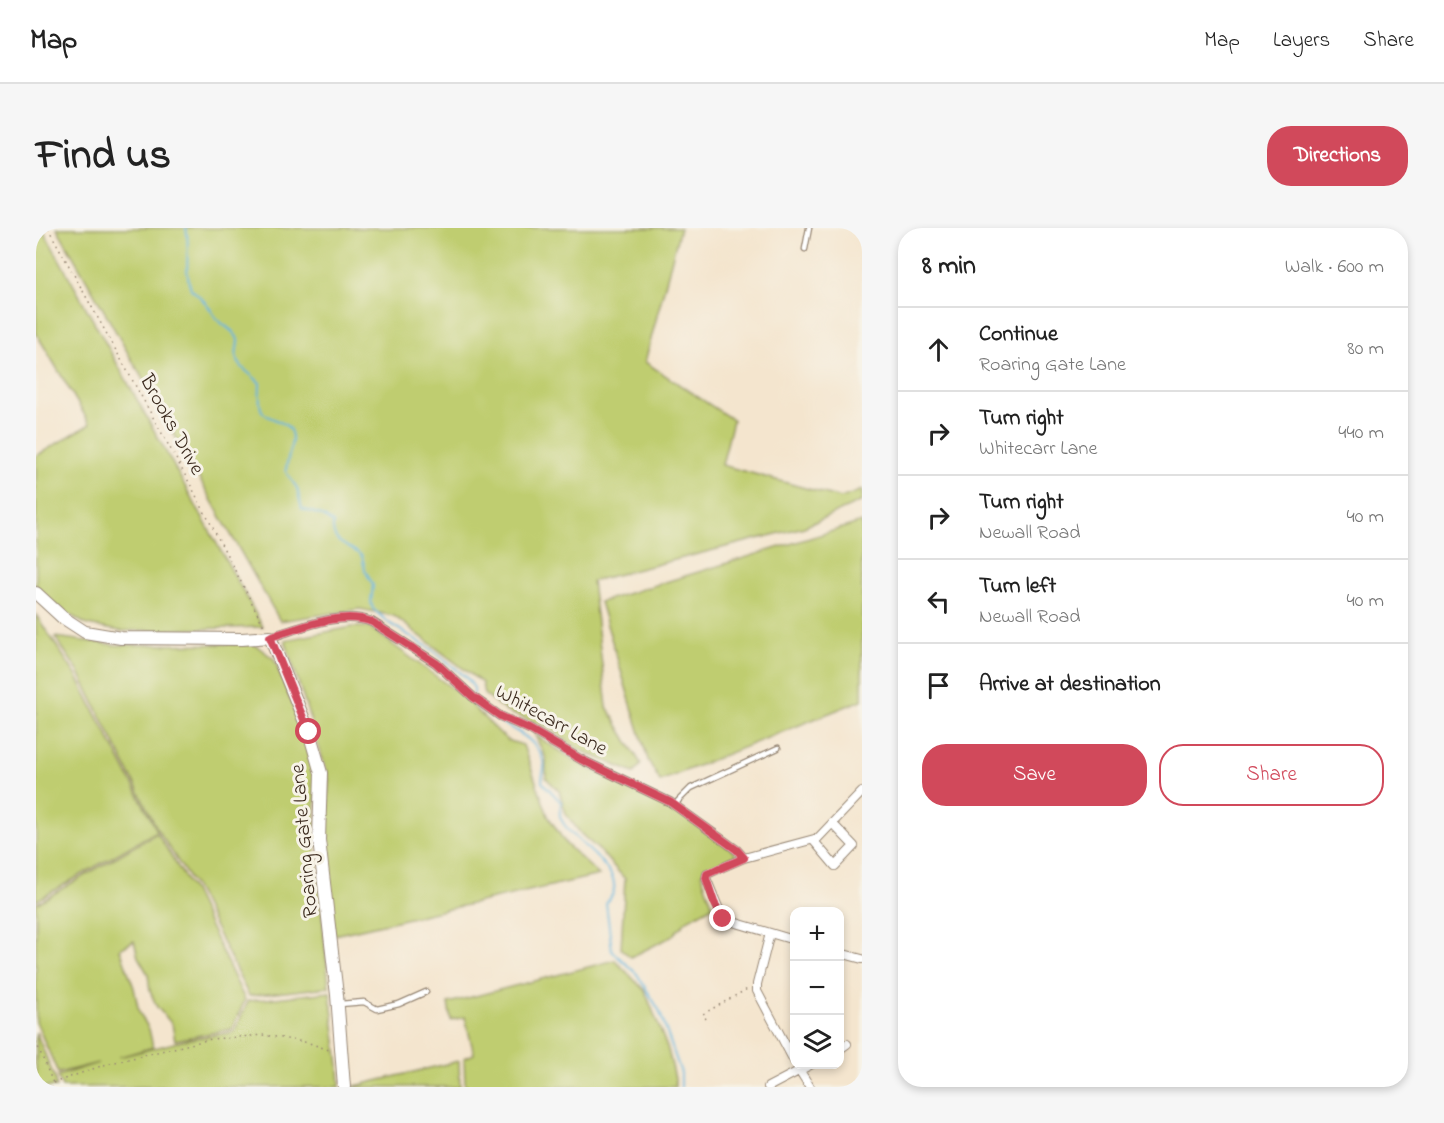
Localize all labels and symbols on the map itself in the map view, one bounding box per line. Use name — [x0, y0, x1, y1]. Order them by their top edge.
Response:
street label: Brooks Drive — [131, 368, 212, 481]
street label: Whitecarr Lane — [489, 677, 613, 764]
route start — [295, 718, 321, 744]
street label: Roaring Gate Lane — [283, 762, 329, 919]
route end — [709, 905, 735, 931]

